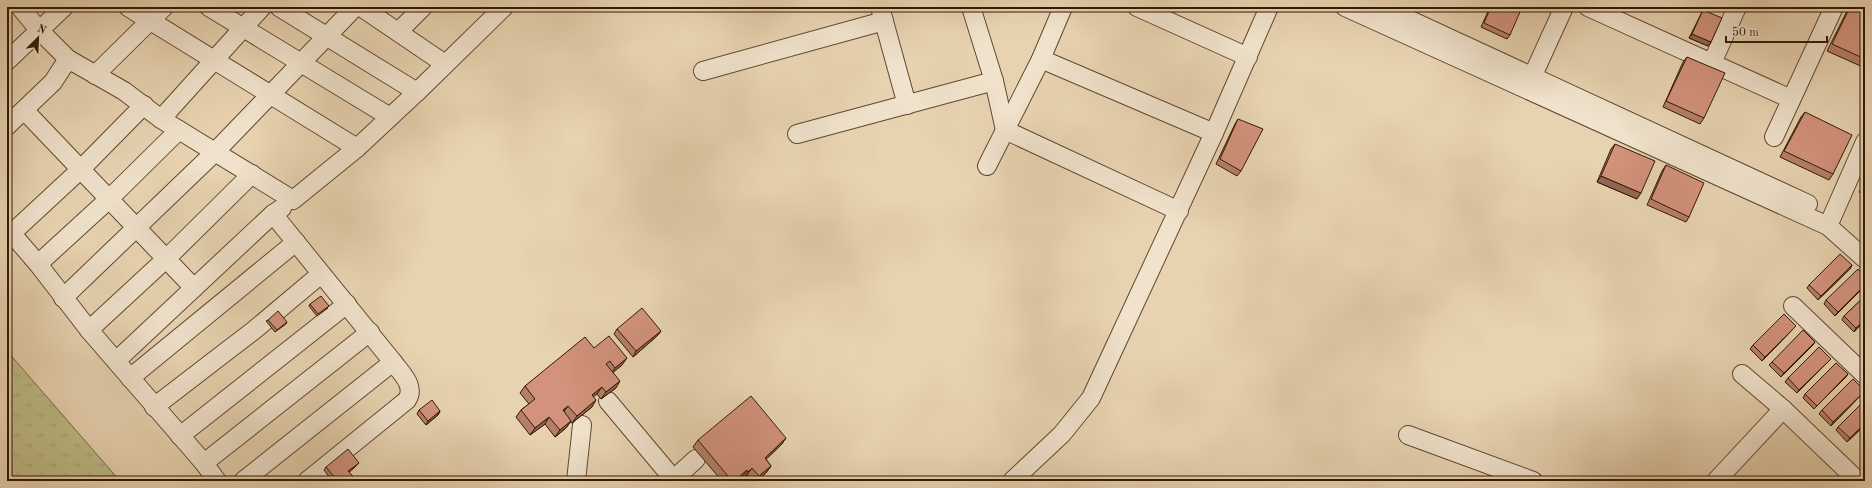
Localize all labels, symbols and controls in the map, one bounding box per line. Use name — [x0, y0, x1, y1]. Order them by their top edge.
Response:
north arrow — [18, 18, 58, 58]
scale bar — [1726, 18, 1827, 44]
text: N — [35, 24, 48, 37]
text: 50 m — [1732, 26, 1759, 39]

